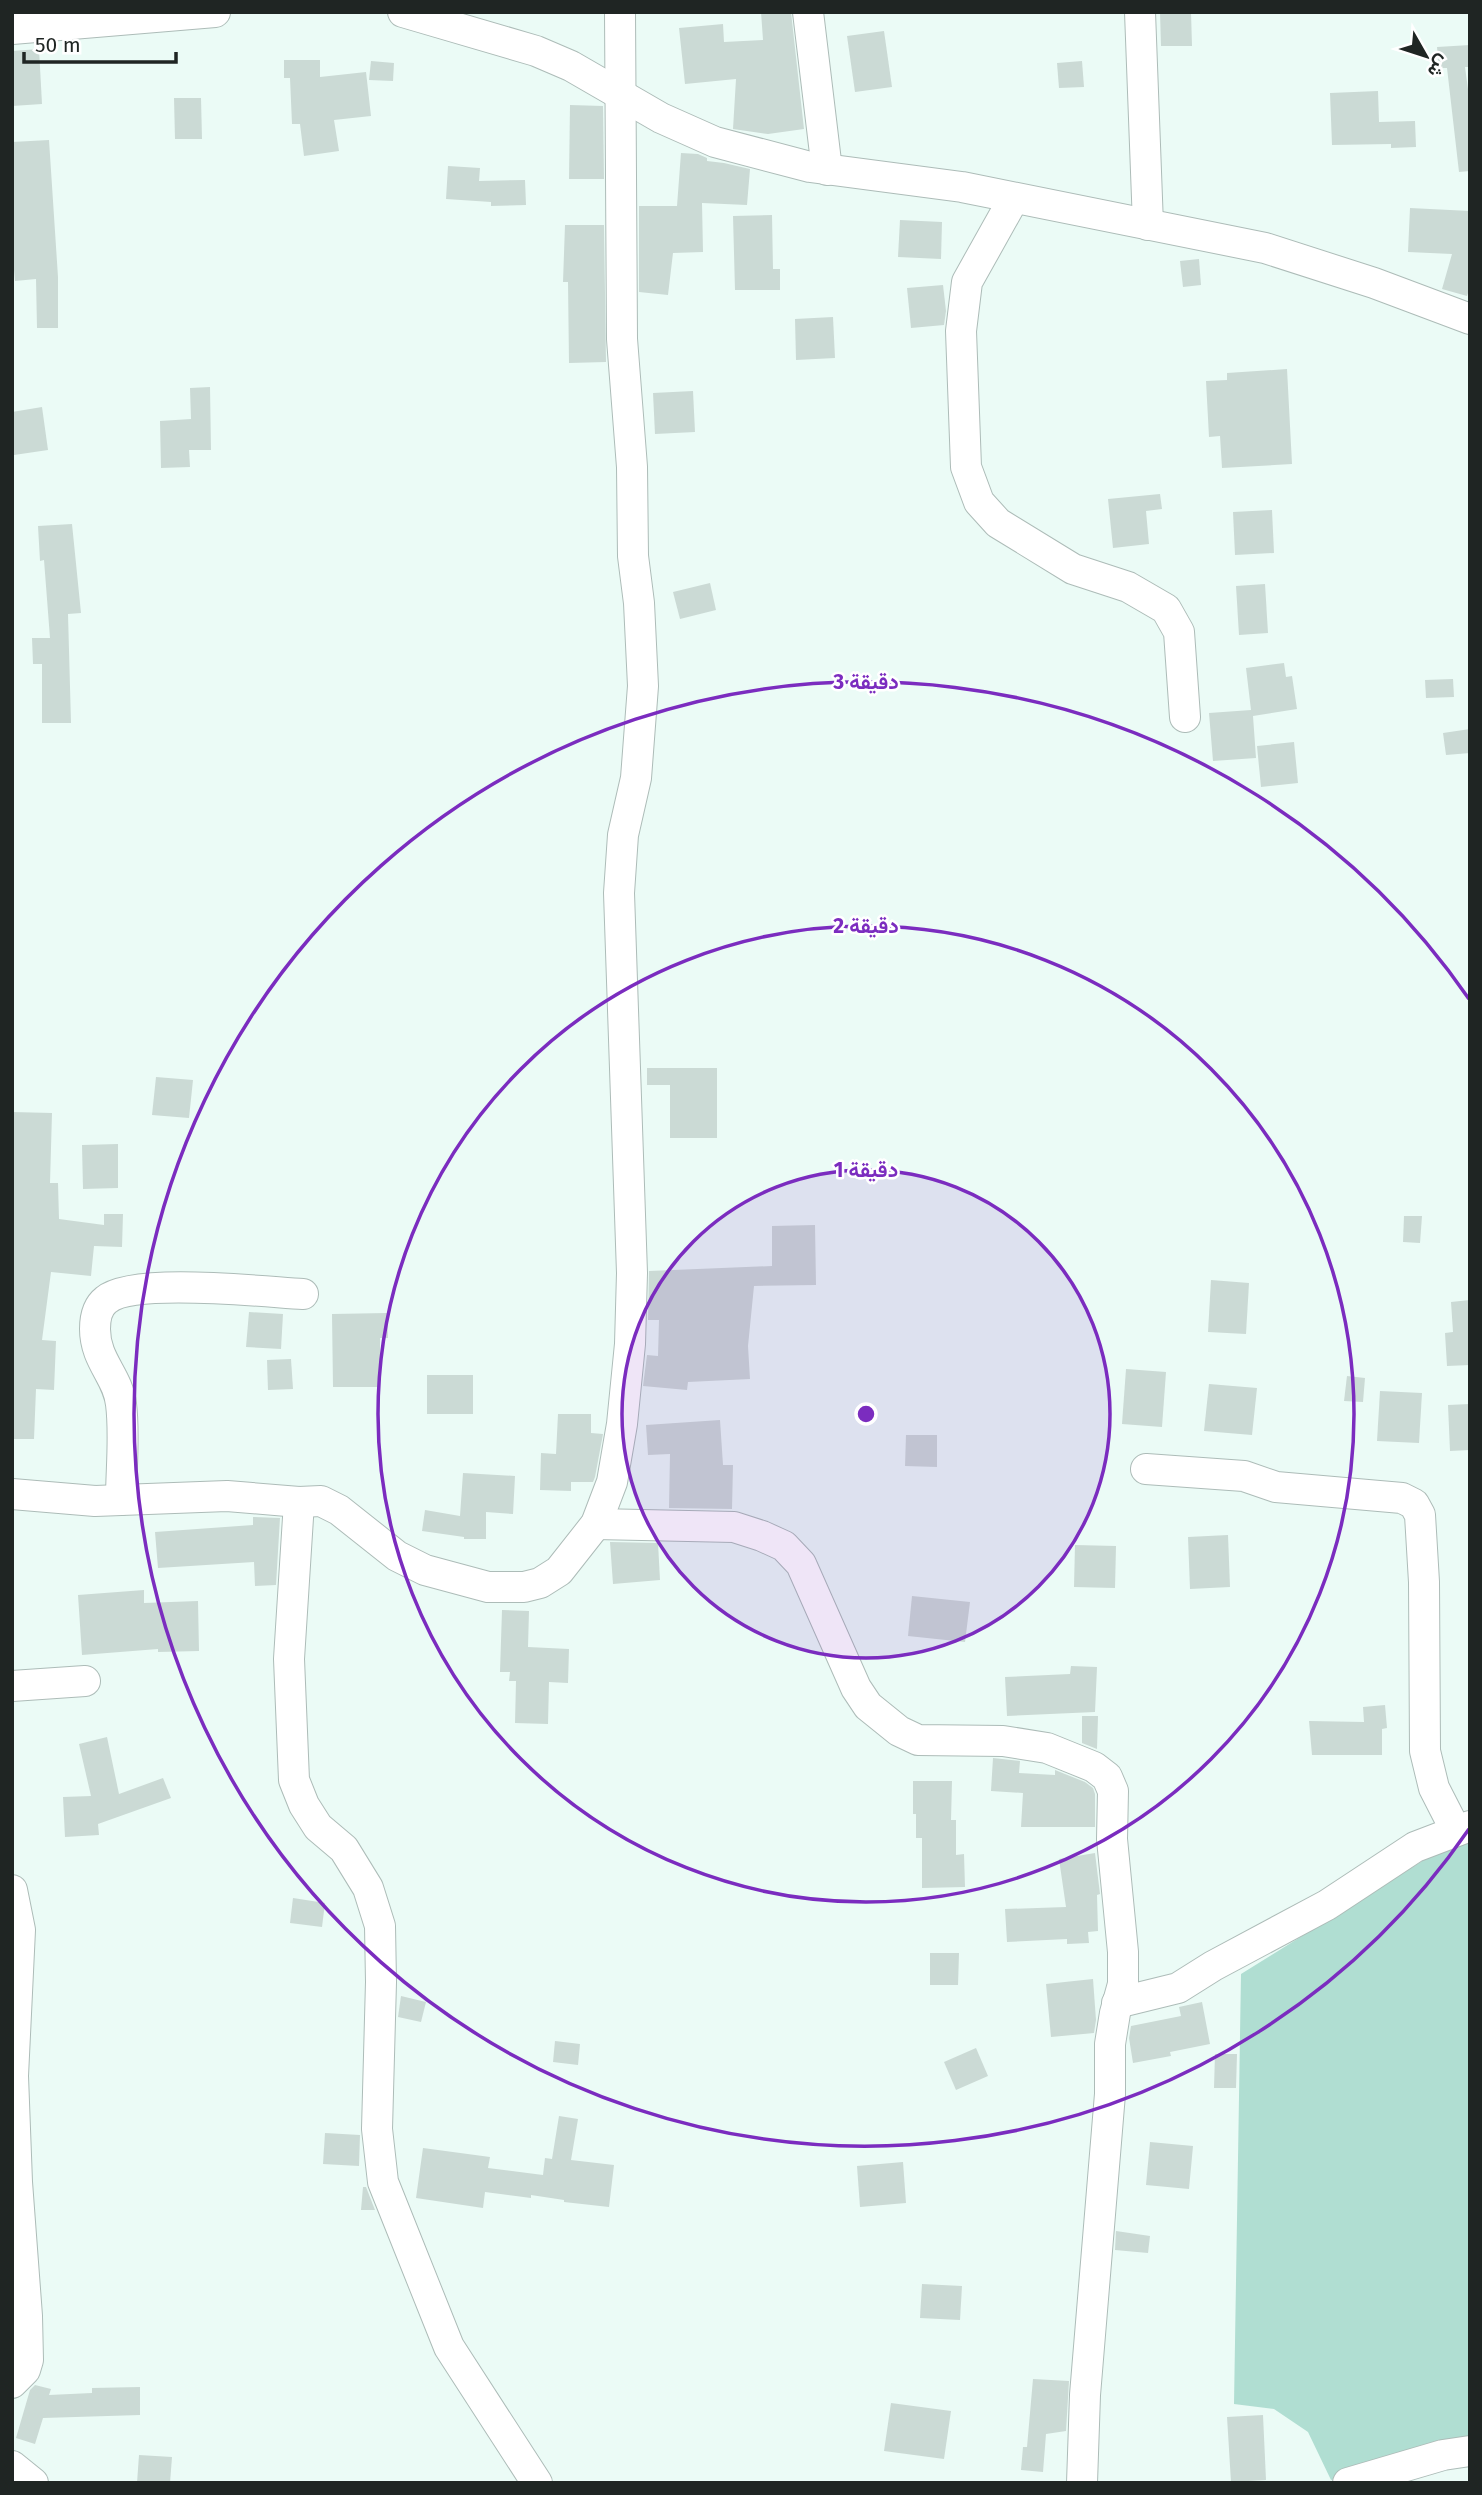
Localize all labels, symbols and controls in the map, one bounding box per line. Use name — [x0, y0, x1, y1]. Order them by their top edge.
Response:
scale bar — [24, 21, 177, 65]
north arrow — [1391, 21, 1461, 91]
text: 50 m — [35, 32, 81, 58]
text: ش — [1423, 50, 1455, 83]
text: 3 دقيقة — [832, 669, 899, 695]
text: 2 دقيقة — [833, 913, 899, 939]
text: 1 دقيقة — [834, 1157, 898, 1183]
centre of rings — [854, 1402, 878, 1426]

